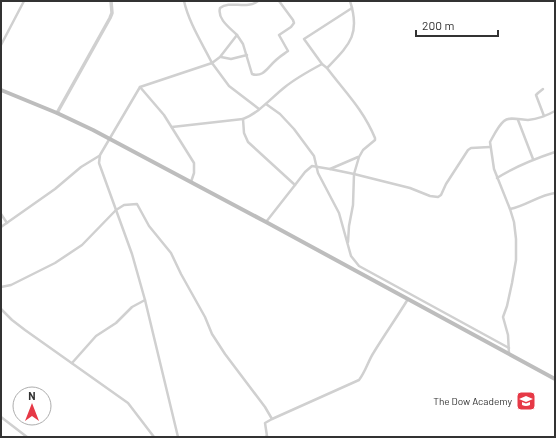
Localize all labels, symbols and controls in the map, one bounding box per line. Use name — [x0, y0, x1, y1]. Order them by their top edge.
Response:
scale bar — [416, 12, 498, 38]
text: 200 m — [422, 18, 454, 32]
north arrow — [12, 386, 52, 426]
text: N — [28, 389, 36, 402]
school or university icon: The Dow Academy — [515, 390, 537, 412]
place label: The Dow Academy — [433, 395, 512, 407]

